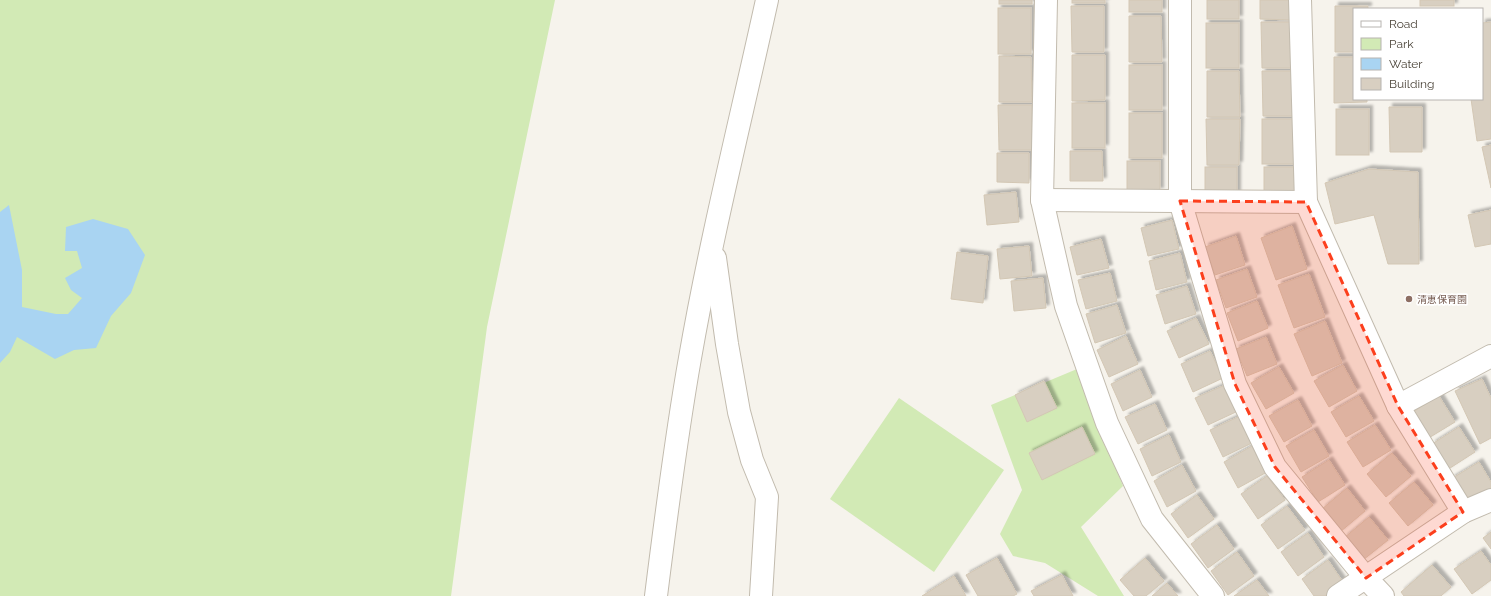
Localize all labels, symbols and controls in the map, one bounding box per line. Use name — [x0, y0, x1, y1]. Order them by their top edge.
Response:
legend — [1353, 8, 1483, 100]
text: Road — [1389, 17, 1418, 31]
text: Park — [1389, 37, 1414, 51]
text: Water — [1389, 57, 1423, 71]
text: Building — [1389, 77, 1435, 91]
marker: 清恵保育園 — [1404, 294, 1414, 304]
place label: 清恵保育園 — [1417, 294, 1467, 305]

